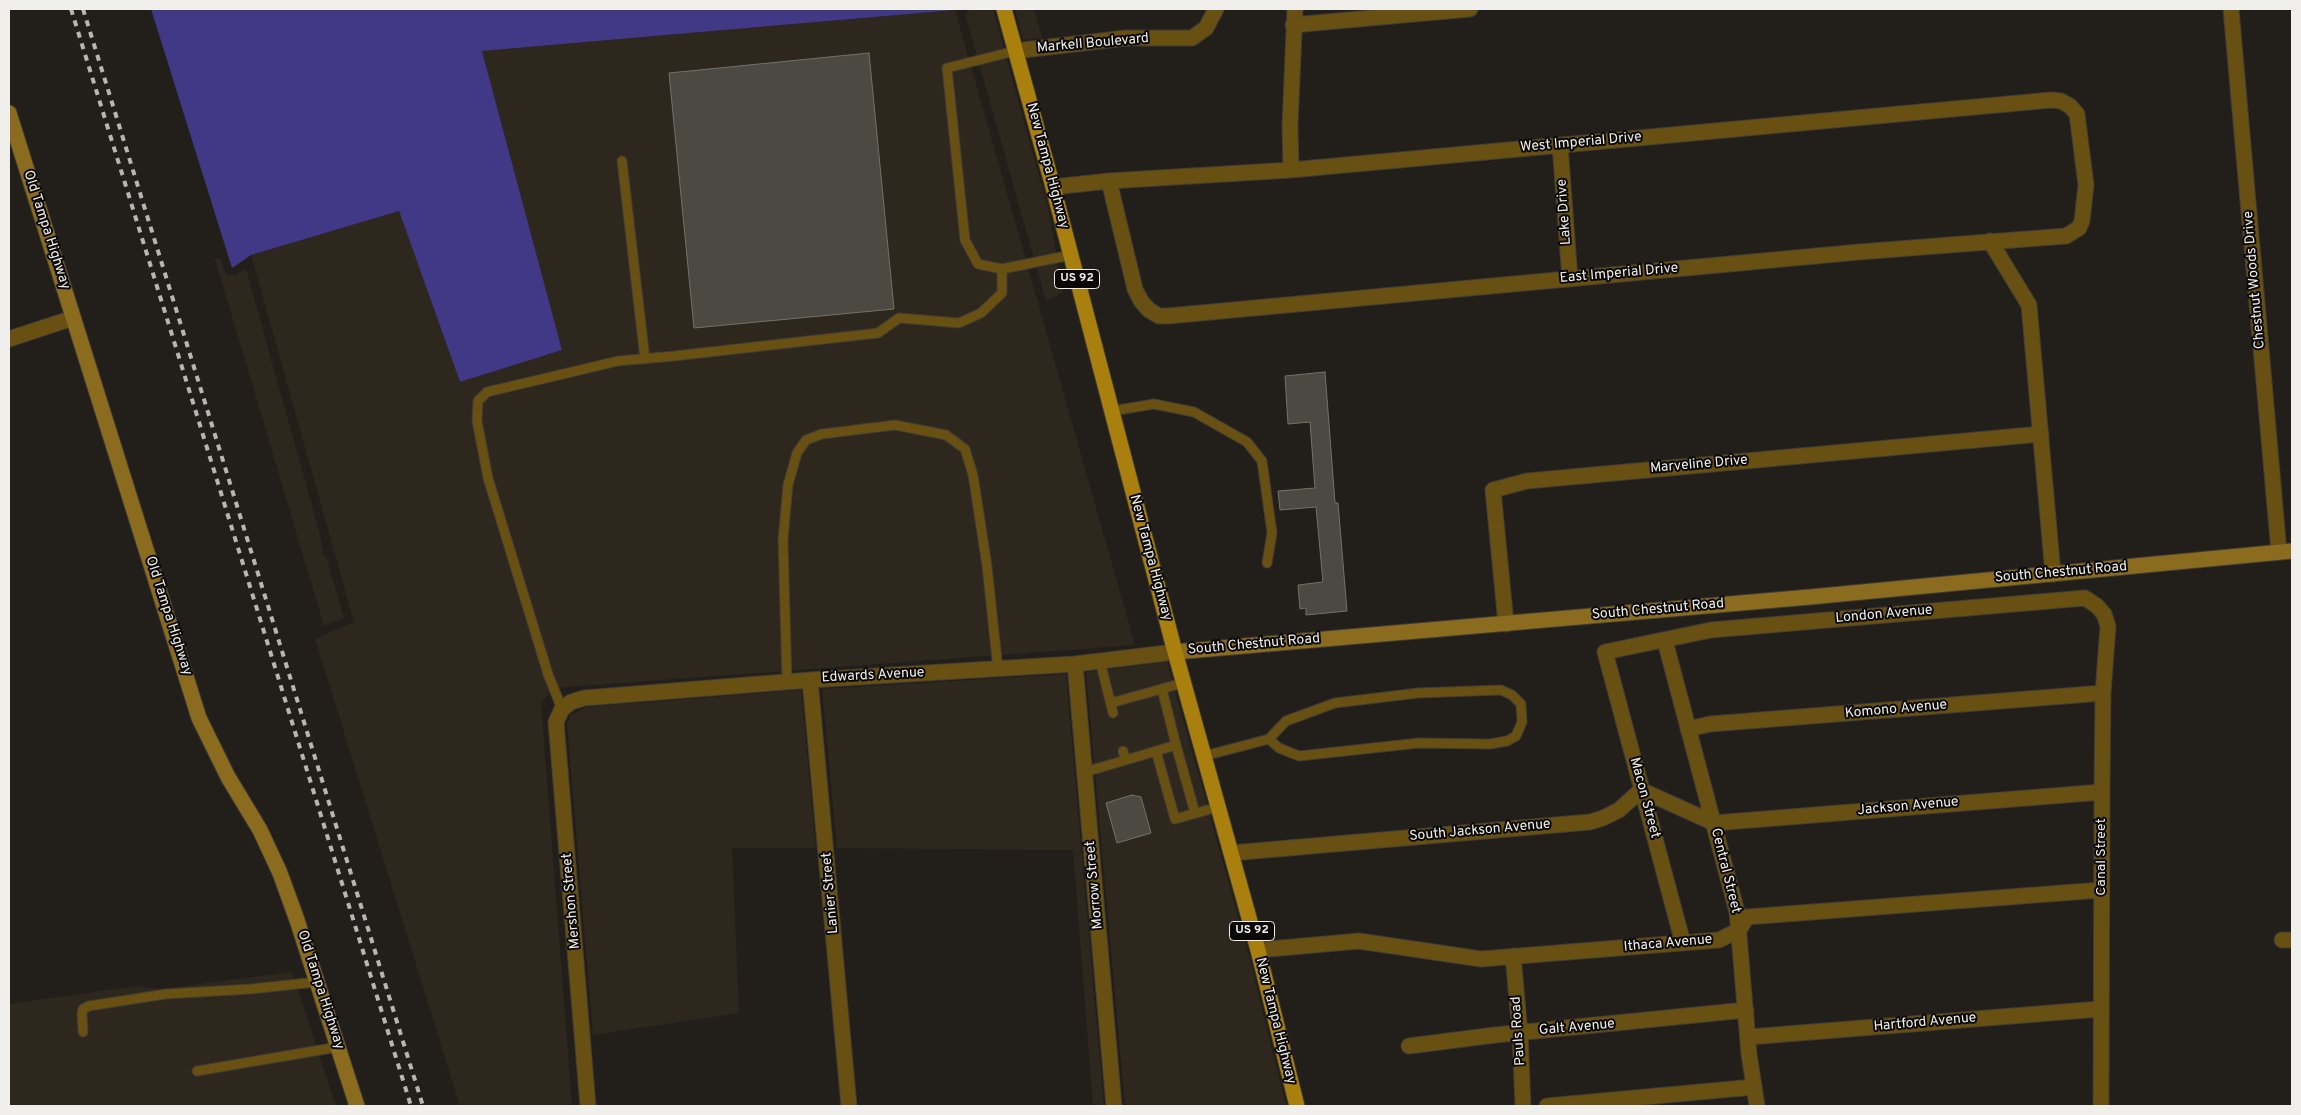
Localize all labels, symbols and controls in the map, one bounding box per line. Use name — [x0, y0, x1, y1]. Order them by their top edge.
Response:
street label: Markell Boulevard — [1036, 31, 1150, 57]
street label: New Tampa Highway — [1022, 101, 1072, 231]
street label: West Imperial Drive — [1519, 129, 1643, 157]
street label: Old Tampa Highway — [19, 168, 73, 292]
street label: Lake Drive — [1554, 178, 1576, 246]
street label: Chestnut Woods Drive — [2241, 210, 2269, 350]
street label: East Imperial Drive — [1559, 260, 1679, 288]
road number: US 92 — [1054, 270, 1100, 288]
street label: Marveline Drive — [1650, 452, 1748, 478]
street label: New Tampa Highway — [1125, 493, 1175, 623]
street label: Old Tampa Highway — [141, 554, 195, 678]
street label: South Chestnut Road — [1994, 559, 2128, 587]
street label: South Chestnut Road — [1591, 596, 1725, 624]
street label: London Avenue — [1835, 602, 1933, 628]
street label: South Chestnut Road — [1187, 631, 1321, 659]
street label: Edwards Avenue — [821, 665, 925, 687]
street label: Komono Avenue — [1844, 697, 1948, 723]
street label: Macon Street — [1625, 756, 1663, 840]
street label: Jackson Avenue — [1857, 794, 1959, 820]
street label: South Jackson Avenue — [1409, 816, 1551, 846]
street label: Canal Street — [2094, 818, 2110, 896]
street label: Central Street — [1706, 827, 1744, 915]
street label: Morrow Street — [1083, 840, 1107, 930]
street label: Mershon Street — [559, 852, 585, 950]
street label: Lanier Street — [819, 852, 843, 934]
road number: US 92 — [1230, 921, 1274, 940]
street label: Old Tampa Highway — [293, 928, 347, 1052]
street label: Ithaca Avenue — [1623, 932, 1713, 956]
street label: New Tampa Highway — [1251, 956, 1299, 1086]
street label: Pauls Road — [1508, 996, 1530, 1066]
street label: Hartford Avenue — [1873, 1010, 1977, 1036]
street label: Galt Avenue — [1538, 1016, 1616, 1040]

